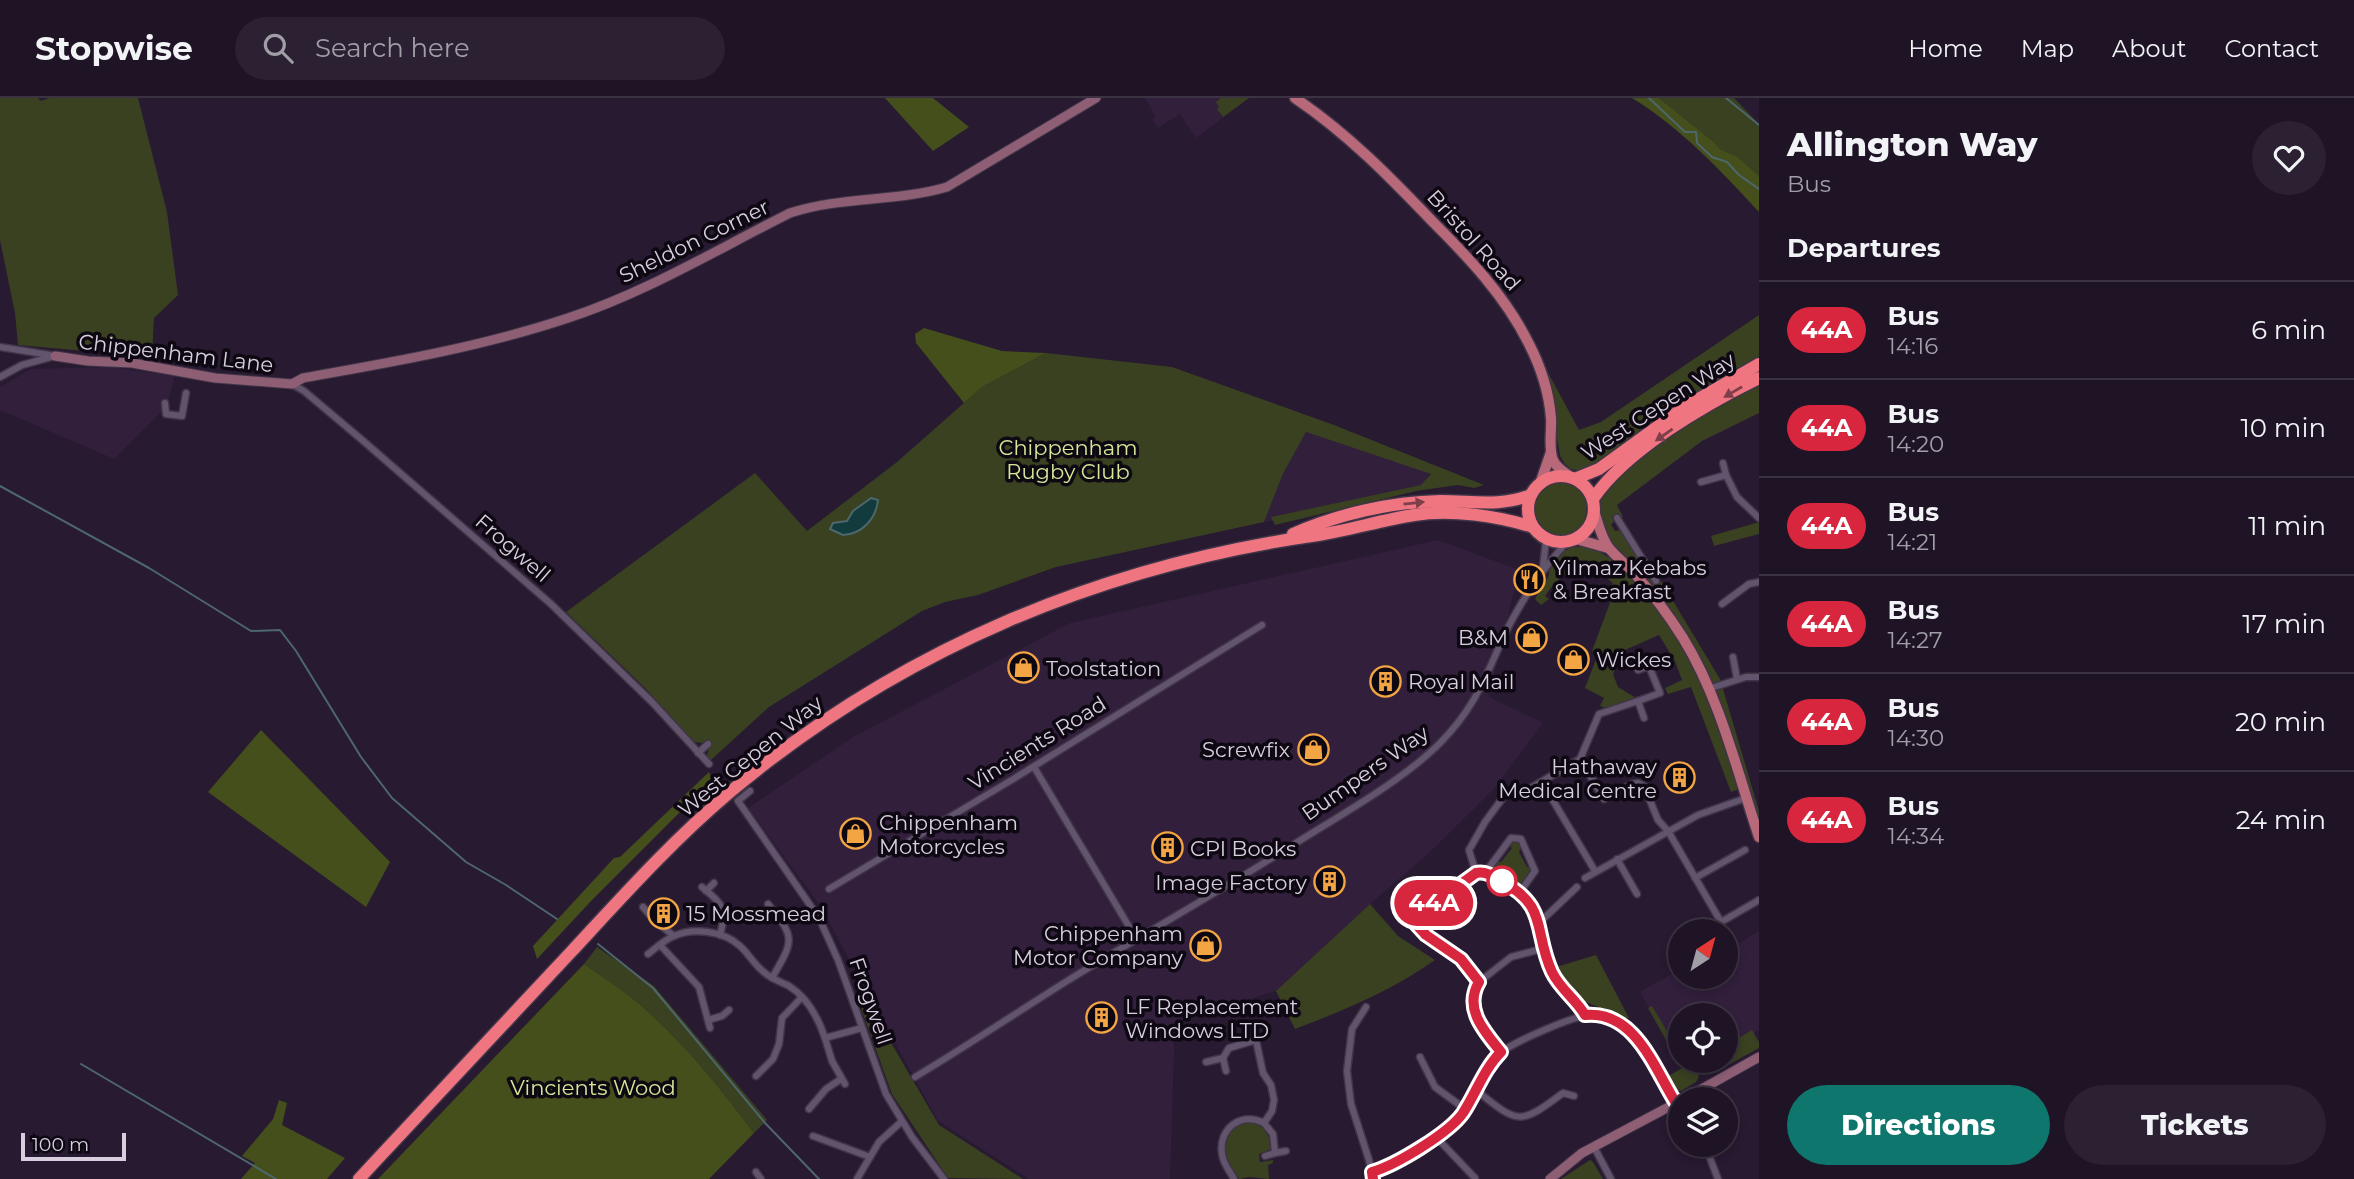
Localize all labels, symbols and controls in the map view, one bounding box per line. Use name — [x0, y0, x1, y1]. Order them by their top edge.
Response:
search box — [235, 17, 725, 80]
text: Stopwise — [35, 28, 193, 68]
icon: search — [259, 29, 297, 67]
text: Search here — [315, 32, 470, 64]
text: Home — [1908, 34, 1983, 63]
text: Map — [2021, 34, 2074, 63]
text: About — [2112, 34, 2186, 63]
text: Contact — [2224, 34, 2319, 63]
button: heart — [2252, 121, 2326, 195]
text: Allington Way — [1787, 124, 2037, 164]
text: Bus — [1787, 170, 1831, 198]
street label: Bristol Road — [1422, 184, 1526, 296]
street label: Sheldon Corner — [615, 194, 773, 288]
text: Departures — [1787, 232, 1941, 264]
text: Bus — [1887, 300, 1939, 332]
text: 6 min — [2251, 314, 2326, 346]
text: 44A — [1801, 315, 1852, 344]
street label: Chippenham Lane — [77, 329, 275, 377]
text: 14:16 — [1887, 332, 1938, 360]
street label: West Cepen Way — [1576, 347, 1740, 465]
one-way arrow — [1723, 386, 1742, 398]
text: Bus — [1887, 398, 1939, 430]
text: 10 min — [2240, 412, 2326, 444]
text: 44A — [1801, 413, 1852, 442]
one-way arrow — [1655, 428, 1673, 442]
text: 14:20 — [1887, 430, 1944, 458]
park label: Chippenham Rugby Club — [999, 435, 1137, 484]
text: Bus — [1887, 496, 1939, 528]
one-way arrow — [1403, 497, 1425, 508]
street label: Frogwell — [470, 509, 556, 587]
text: 11 min — [2248, 510, 2326, 542]
text: 44A — [1801, 511, 1852, 540]
text: 14:21 — [1887, 528, 1937, 556]
place label: Yilmaz Kebabs & Breakfast — [1553, 555, 1706, 604]
restaurant icon: Yilmaz Kebabs & Breakfast — [1513, 562, 1547, 596]
text: Bus — [1887, 594, 1939, 626]
text: 17 min — [2242, 608, 2326, 640]
text: 44A — [1801, 609, 1852, 638]
shop icon: B&M — [1514, 620, 1548, 654]
place label: B&M — [1458, 625, 1508, 650]
text: 14:27 — [1887, 626, 1943, 654]
shop icon: Wickes — [1556, 642, 1590, 676]
place label: Wickes — [1596, 647, 1671, 672]
shop icon: Toolstation — [1006, 651, 1040, 685]
place label: Toolstation — [1046, 656, 1161, 681]
building icon: Royal Mail — [1368, 664, 1402, 698]
place label: Royal Mail — [1408, 669, 1514, 694]
street label: West Cepen Way — [673, 690, 828, 822]
street label: Vincients Road — [964, 691, 1110, 795]
text: Bus — [1887, 692, 1939, 724]
text: 20 min — [2235, 706, 2326, 738]
text: 44A — [1801, 707, 1852, 736]
street label: Bumpers Way — [1297, 720, 1434, 826]
text: 14:30 — [1887, 724, 1944, 752]
shop icon: Screwfix — [1296, 732, 1330, 766]
place label: Screwfix — [1202, 737, 1290, 762]
place label: Hathaway Medical Centre — [1498, 754, 1658, 803]
building icon: Hathaway Medical Centre — [1663, 761, 1697, 795]
text: Bus — [1887, 790, 1939, 822]
text: 24 min — [2236, 804, 2326, 836]
text: 44A — [1801, 805, 1852, 834]
place label: Chippenham Motorcycles — [879, 810, 1018, 859]
shop icon: Chippenham Motorcycles — [839, 817, 873, 851]
text: 14:34 — [1887, 822, 1944, 850]
building icon: CPI Books — [1150, 831, 1184, 865]
place label: CPI Books — [1190, 836, 1296, 861]
building icon: Image Factory — [1313, 865, 1347, 899]
unlabelled marker — [1487, 866, 1517, 896]
place label: Image Factory — [1155, 870, 1308, 895]
line badge: 44A — [1394, 880, 1474, 926]
text: 44A — [1408, 888, 1460, 917]
building icon: 15 Mossmead — [646, 896, 680, 930]
place label: 15 Mossmead — [686, 901, 826, 926]
north arrow — [1668, 919, 1738, 989]
map controls — [1668, 919, 1738, 1157]
place label: Chippenham Motor Company — [1013, 921, 1184, 970]
shop icon: Chippenham Motor Company — [1189, 928, 1223, 962]
street label: Frogwell — [844, 954, 898, 1048]
place label: LF Replacement Windows LTD — [1125, 994, 1298, 1043]
building icon: LF Replacement Windows LTD — [1085, 1001, 1119, 1035]
button: locate — [1668, 1003, 1738, 1073]
park label: Vincients Wood — [510, 1075, 676, 1100]
button: Directions — [1787, 1085, 2050, 1165]
button: Tickets — [2064, 1085, 2326, 1165]
button: layers — [1668, 1087, 1738, 1157]
scale bar — [21, 1130, 126, 1162]
text: 100 m — [32, 1133, 89, 1156]

